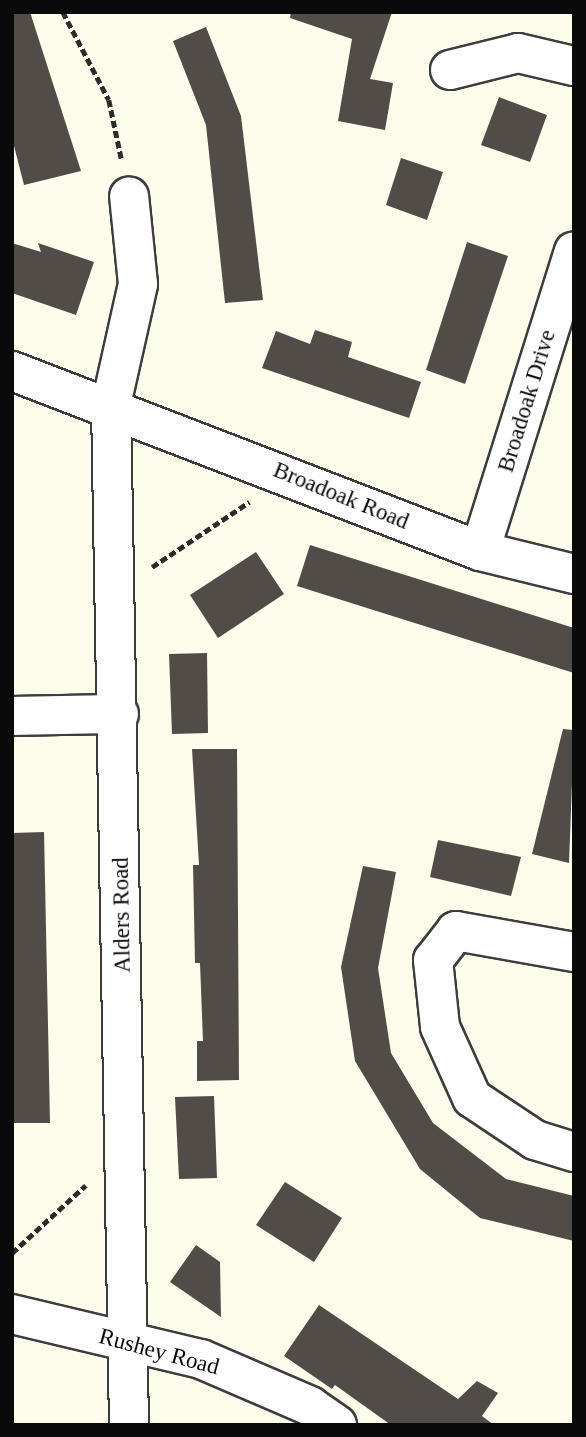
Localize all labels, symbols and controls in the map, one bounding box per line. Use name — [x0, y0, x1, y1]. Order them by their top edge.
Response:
street label: Broadoak Drive — [492, 326, 562, 476]
street label: Broadoak Road — [269, 456, 413, 536]
street label: Alders Road — [107, 857, 137, 973]
street label: Rushey Road — [96, 1323, 222, 1381]

